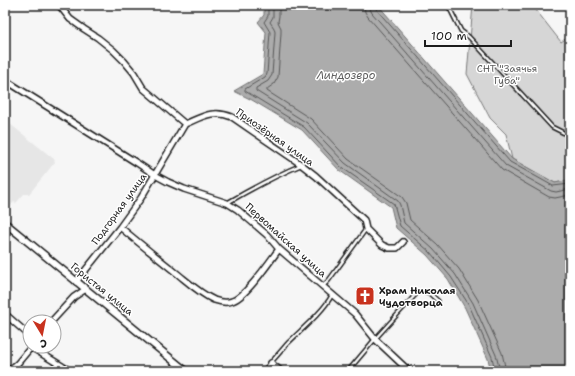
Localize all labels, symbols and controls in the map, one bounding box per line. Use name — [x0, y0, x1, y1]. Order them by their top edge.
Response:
scale bar — [425, 22, 511, 48]
text: 100 m — [431, 28, 467, 44]
park label: СНТ "Заячья Губа" — [477, 62, 537, 87]
water label: Линдозеро — [316, 68, 376, 83]
street label: Приозёрная улица — [234, 105, 317, 169]
street label: Подгорная улица — [89, 170, 150, 247]
street label: Первомайская улица — [243, 200, 330, 280]
street label: Гористая улица — [68, 260, 137, 319]
place label: Храм Николая Чудотворца — [379, 284, 456, 309]
church icon: Храм Николая Чудотворца — [354, 285, 376, 307]
north arrow — [22, 314, 62, 354]
text: С — [39, 335, 48, 351]

